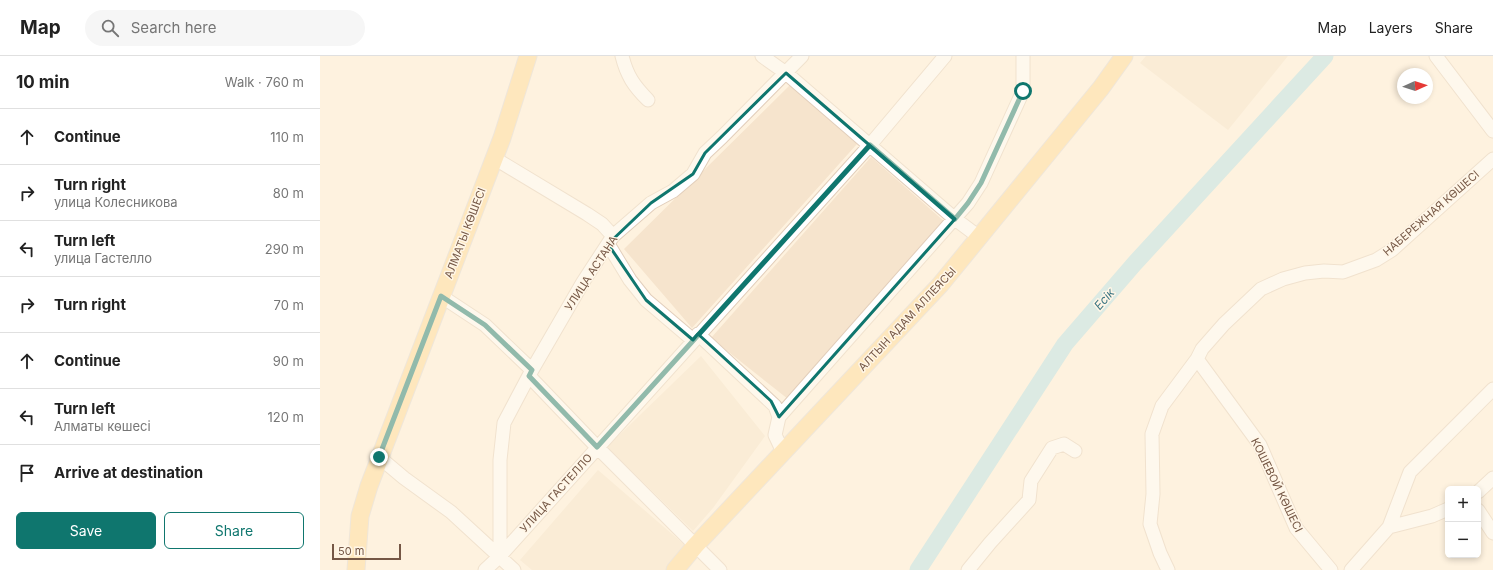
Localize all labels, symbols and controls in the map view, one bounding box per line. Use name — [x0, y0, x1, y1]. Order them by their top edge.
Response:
search box — [85, 10, 365, 46]
text: Map — [20, 16, 61, 39]
icon: search — [99, 17, 121, 39]
text: Search here — [131, 18, 216, 37]
text: Map — [1318, 19, 1347, 36]
text: Layers — [1369, 19, 1413, 36]
text: Share — [1435, 19, 1473, 36]
north arrow — [1397, 68, 1433, 104]
text: 10 min — [16, 72, 70, 92]
text: Walk · 760 m — [225, 74, 304, 90]
route start — [1014, 82, 1032, 100]
icon: ahead — [16, 126, 38, 148]
text: Continue — [54, 127, 121, 146]
text: 110 m — [270, 129, 304, 145]
street label: НАБЕРЕЖНАЯ КӨШЕСІ — [1380, 167, 1482, 259]
text: Turn right — [54, 175, 126, 194]
icon: right — [16, 182, 38, 204]
text: 80 m — [273, 185, 304, 201]
street label: АЛМАТЫ КӨШЕСІ — [441, 186, 489, 280]
text: улица Колесникова — [54, 194, 178, 210]
text: Turn left — [54, 231, 115, 250]
street label: УЛИЦА АСТАНА — [561, 232, 621, 313]
icon: left — [16, 238, 38, 260]
text: 290 m — [265, 241, 304, 257]
text: улица Гастелло — [54, 250, 152, 266]
street label: АЛТЫН АДАМ АЛЛЕЯСЫ — [855, 264, 959, 374]
water label: Есік — [1091, 285, 1118, 313]
icon: right — [16, 294, 38, 316]
text: Turn right — [54, 295, 126, 314]
text: 70 m — [274, 297, 304, 313]
icon: ahead — [16, 350, 38, 372]
text: Continue — [54, 351, 121, 370]
text: 90 m — [273, 353, 304, 369]
text: Turn left — [54, 399, 115, 418]
icon: left — [16, 406, 38, 428]
text: 120 m — [268, 409, 304, 425]
text: Алматы көшесі — [54, 418, 151, 434]
street label: КОШЕВОЙ КӨШЕСІ — [1248, 436, 1306, 534]
route end — [370, 448, 388, 466]
street label: УЛИЦА ГАСТЕЛЛО — [517, 451, 595, 535]
icon: arrive — [16, 462, 38, 484]
text: Arrive at destination — [54, 463, 203, 482]
map controls — [1445, 486, 1481, 558]
button: + — [1445, 486, 1481, 522]
button: Save — [16, 512, 156, 549]
button: Share — [164, 512, 304, 549]
button: − — [1445, 522, 1481, 558]
scale bar — [332, 542, 401, 561]
text: 50 m — [338, 544, 364, 558]

